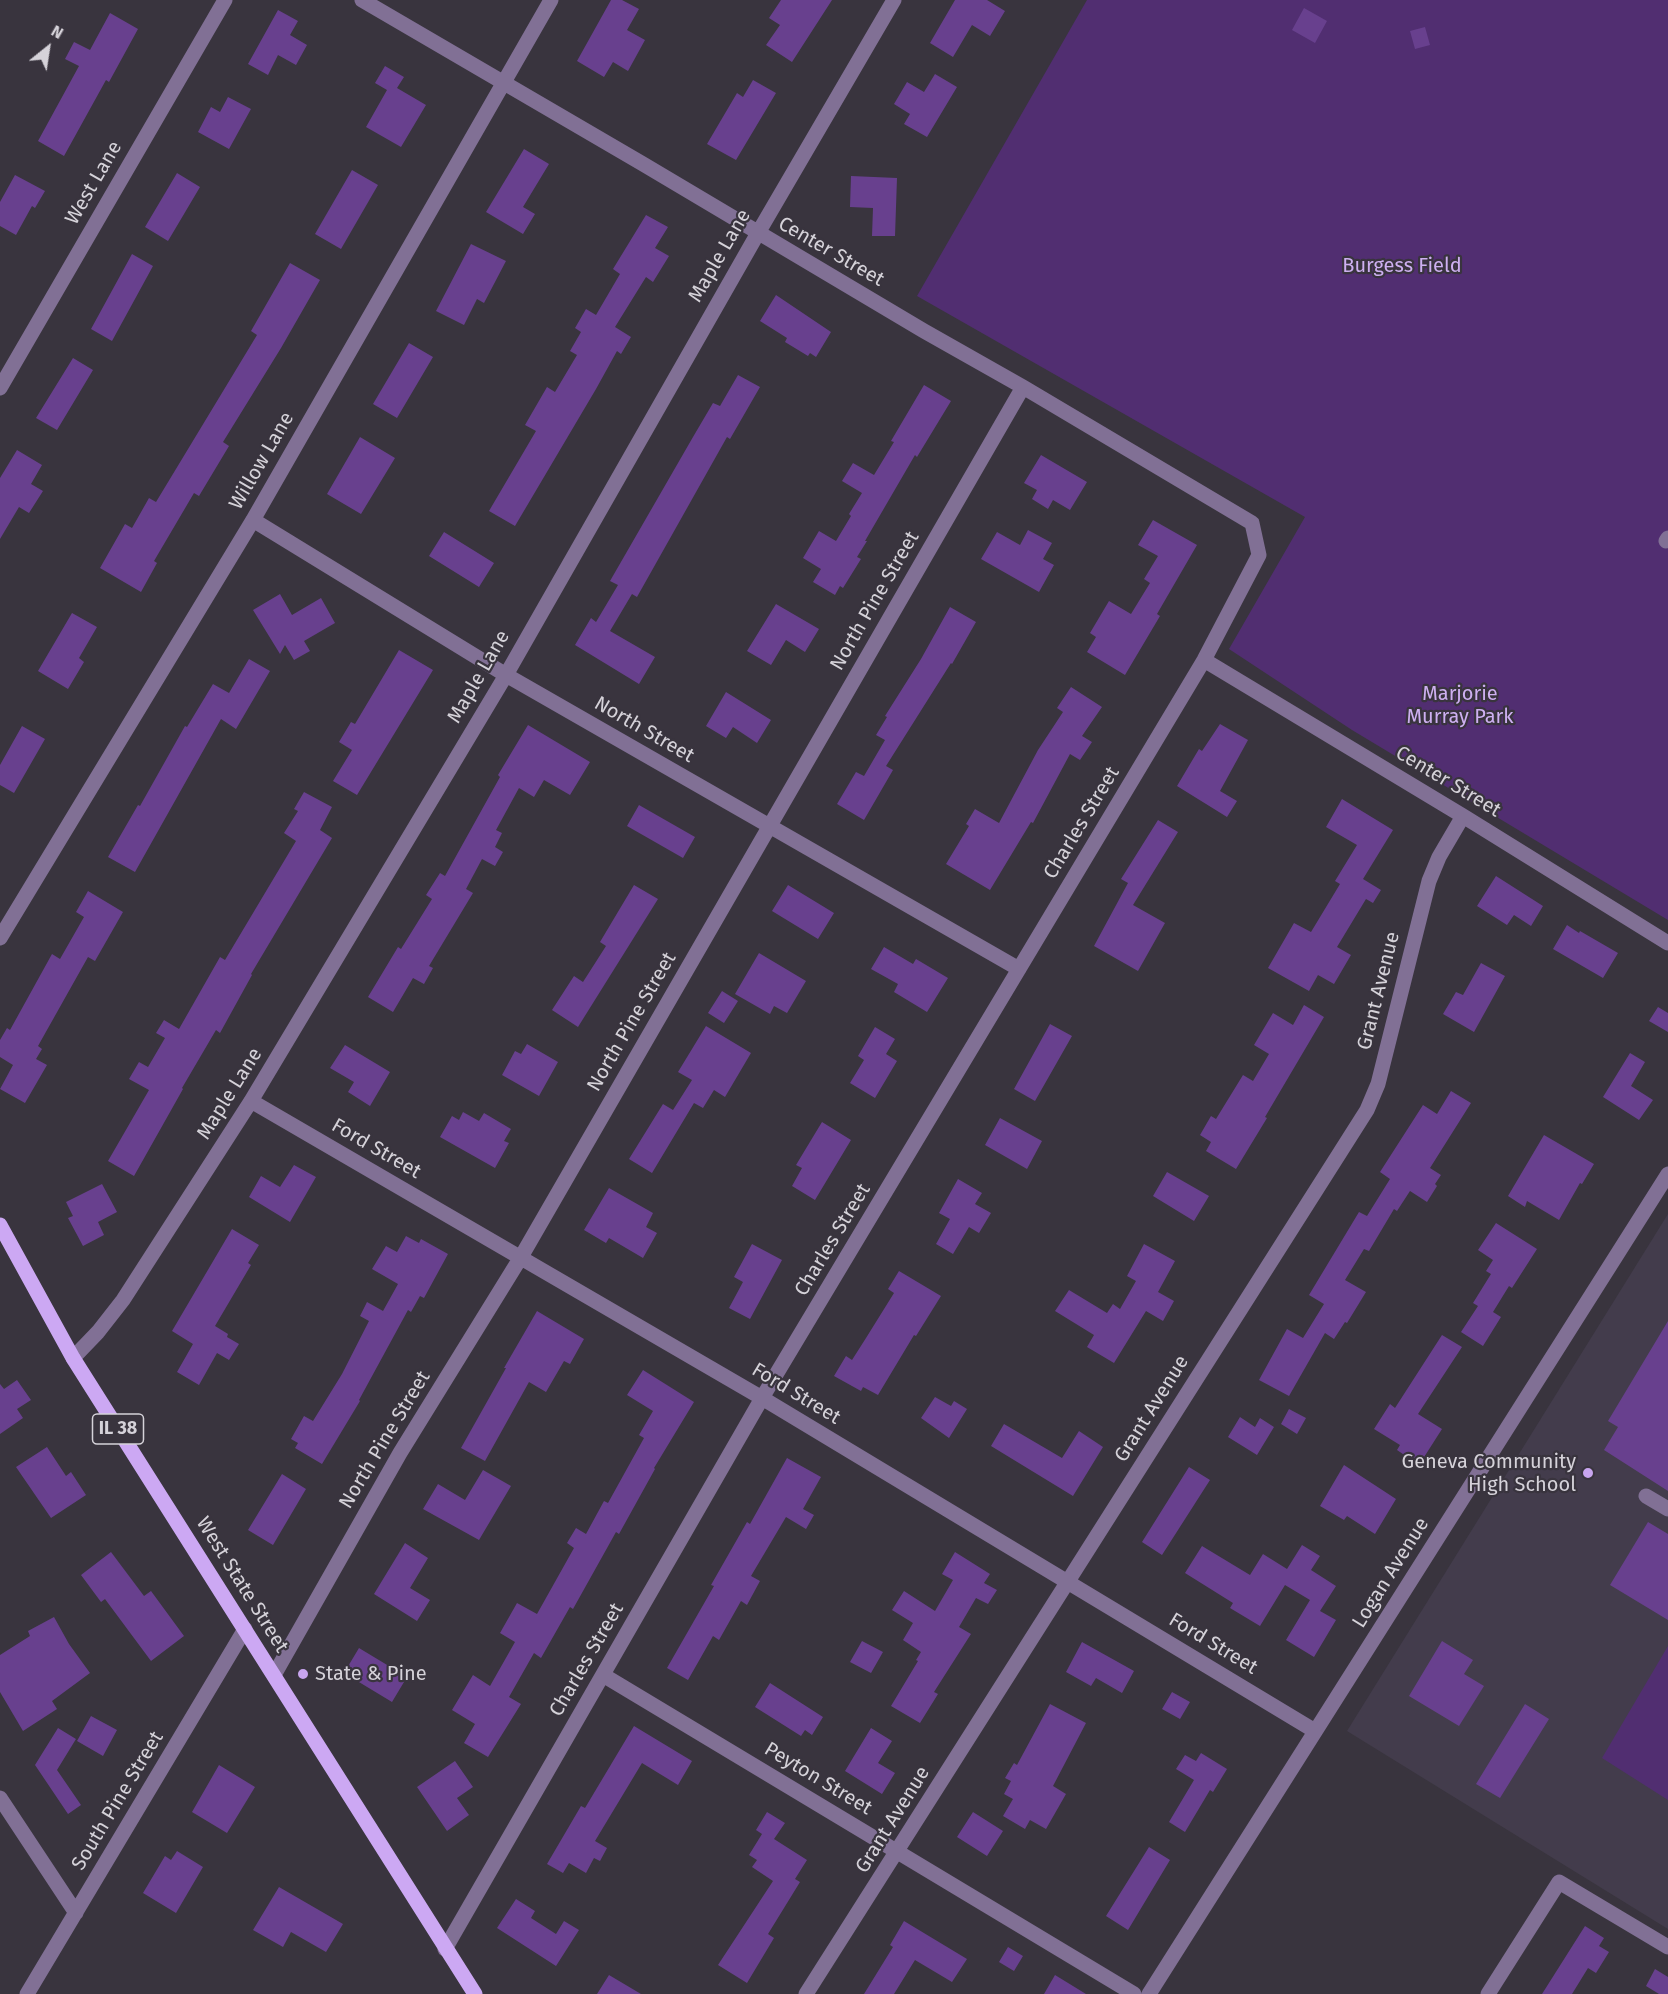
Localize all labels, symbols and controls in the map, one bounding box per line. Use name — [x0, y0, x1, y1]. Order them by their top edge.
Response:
north arrow — [18, 18, 78, 78]
text: N — [48, 21, 67, 43]
street label: West Lane — [61, 137, 127, 229]
street label: Maple Lane — [684, 205, 756, 307]
street label: Center Street — [774, 212, 888, 292]
park label: Burgess Field — [1342, 254, 1462, 278]
street label: Willow Lane — [225, 408, 299, 514]
street label: North Pine Street — [825, 527, 925, 675]
street label: Maple Lane — [443, 626, 515, 728]
park label: Marjorie Murray Park — [1406, 682, 1514, 729]
street label: North Street — [590, 692, 698, 768]
street label: Center Street — [1391, 741, 1505, 823]
street label: Charles Street — [1039, 762, 1125, 884]
street label: Grant Avenue — [1353, 929, 1405, 1053]
street label: North Pine Street — [582, 948, 682, 1096]
street label: Maple Lane — [192, 1044, 268, 1144]
street label: Ford Street — [327, 1114, 425, 1184]
street label: Charles Street — [790, 1179, 876, 1301]
street label: Grant Avenue — [1110, 1351, 1194, 1467]
street label: Ford Street — [747, 1358, 845, 1430]
street label: North Pine Street — [334, 1367, 436, 1513]
road number: IL 38 — [92, 1414, 144, 1444]
place label: Geneva Community High School — [1402, 1450, 1576, 1497]
marker: Geneva Community High School — [1581, 1466, 1595, 1480]
street label: West State Street — [191, 1513, 293, 1657]
street label: Logan Avenue — [1348, 1513, 1434, 1633]
street label: Charles Street — [545, 1599, 629, 1721]
street label: Ford Street — [1164, 1608, 1262, 1680]
place label: State & Pine — [315, 1662, 427, 1686]
marker: State & Pine — [296, 1667, 310, 1681]
street label: South Pine Street — [67, 1727, 169, 1875]
street label: Peyton Street — [760, 1737, 876, 1821]
street label: Grant Avenue — [851, 1762, 935, 1878]

